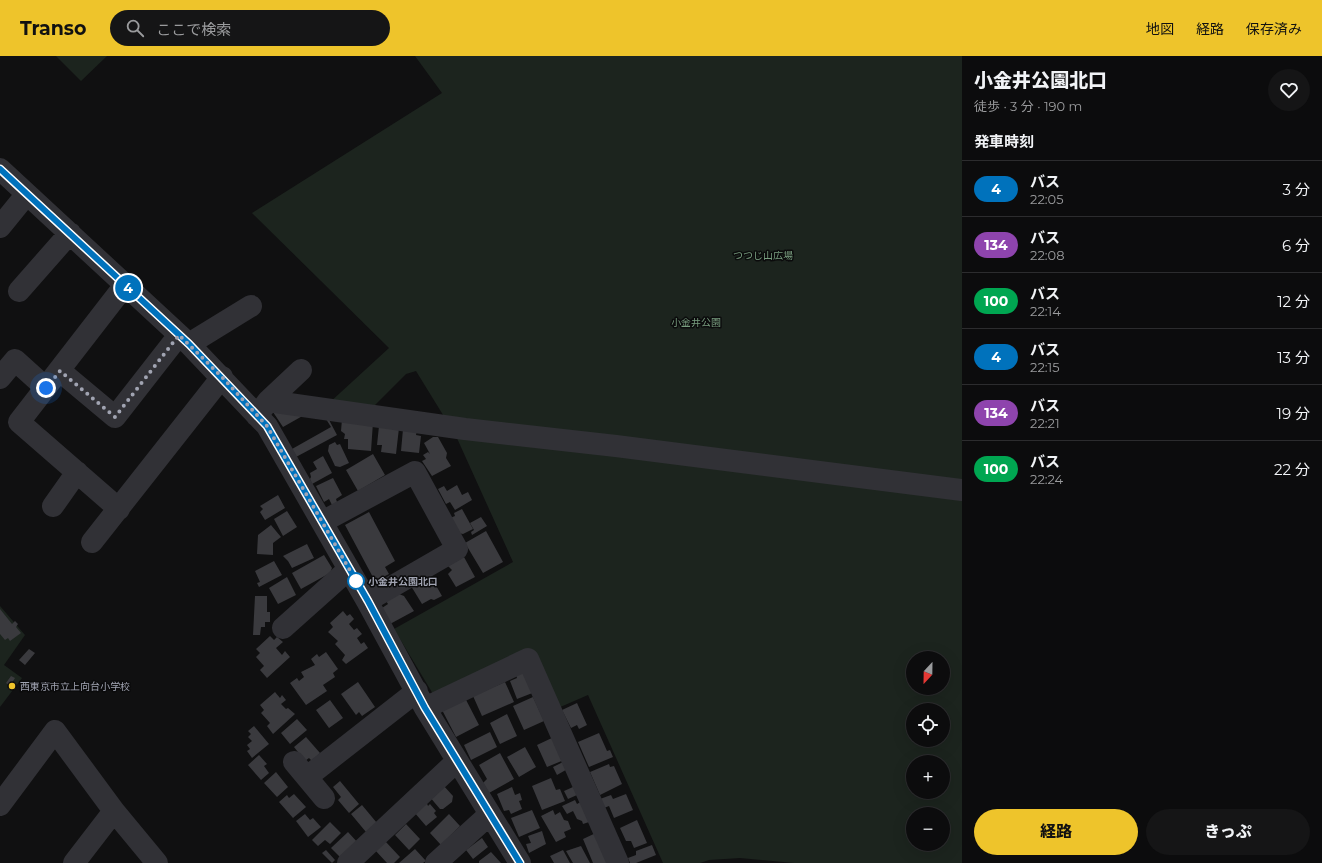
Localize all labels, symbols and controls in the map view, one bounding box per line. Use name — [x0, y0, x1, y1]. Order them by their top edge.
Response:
search box — [110, 10, 390, 46]
text: Transo — [20, 17, 86, 40]
icon: search — [124, 17, 146, 39]
text: ここで検索 — [156, 20, 231, 39]
text: 地図 — [1146, 20, 1174, 38]
text: 経路 — [1196, 20, 1224, 38]
text: 保存済み — [1246, 20, 1302, 38]
text: 小金井公園北口 — [974, 69, 1107, 92]
button: heart — [1268, 69, 1310, 111]
text: 徒歩 · 3 分 · 190 m — [974, 98, 1082, 114]
text: 発車時刻 — [974, 132, 1034, 151]
text: バス — [1030, 172, 1060, 191]
text: 4 — [991, 180, 1001, 198]
text: 3 分 — [1283, 180, 1310, 199]
text: 22:05 — [1030, 191, 1064, 207]
text: バス — [1030, 228, 1060, 247]
text: 134 — [984, 236, 1008, 254]
text: 6 分 — [1282, 236, 1310, 255]
text: 22:08 — [1030, 247, 1064, 263]
park label: つつじ山広場 — [733, 249, 793, 262]
line badge: 4 — [115, 275, 141, 301]
text: 4 — [123, 279, 133, 297]
text: バス — [1030, 284, 1060, 303]
text: 100 — [984, 292, 1008, 310]
text: 12 分 — [1277, 292, 1310, 311]
text: 22:14 — [1030, 303, 1061, 319]
park label: 小金井公園 — [671, 316, 721, 329]
text: バス — [1030, 340, 1060, 359]
text: 4 — [991, 348, 1001, 366]
text: 13 分 — [1277, 348, 1310, 367]
text: 22:15 — [1030, 359, 1060, 375]
your location — [36, 378, 56, 398]
text: バス — [1030, 396, 1060, 415]
text: 134 — [984, 404, 1008, 422]
text: 19 分 — [1277, 404, 1310, 423]
text: 22:21 — [1030, 415, 1060, 431]
text: バス — [1030, 452, 1060, 471]
text: 100 — [984, 460, 1008, 478]
text: 22 分 — [1274, 460, 1310, 479]
text: 22:24 — [1030, 471, 1063, 487]
marker: 小金井公園北口 — [347, 572, 365, 590]
place label: 小金井公園北口 — [368, 575, 438, 588]
north arrow — [906, 651, 950, 695]
map controls — [906, 651, 950, 851]
place label: 西東京市立上向台小学校 — [20, 680, 130, 693]
marker: 西東京市立上向台小学校 — [7, 681, 17, 691]
button: locate — [906, 703, 950, 747]
button: + — [906, 755, 950, 799]
button: − — [906, 807, 950, 851]
button: 経路 — [974, 809, 1138, 855]
button: きっぷ — [1146, 809, 1310, 855]

